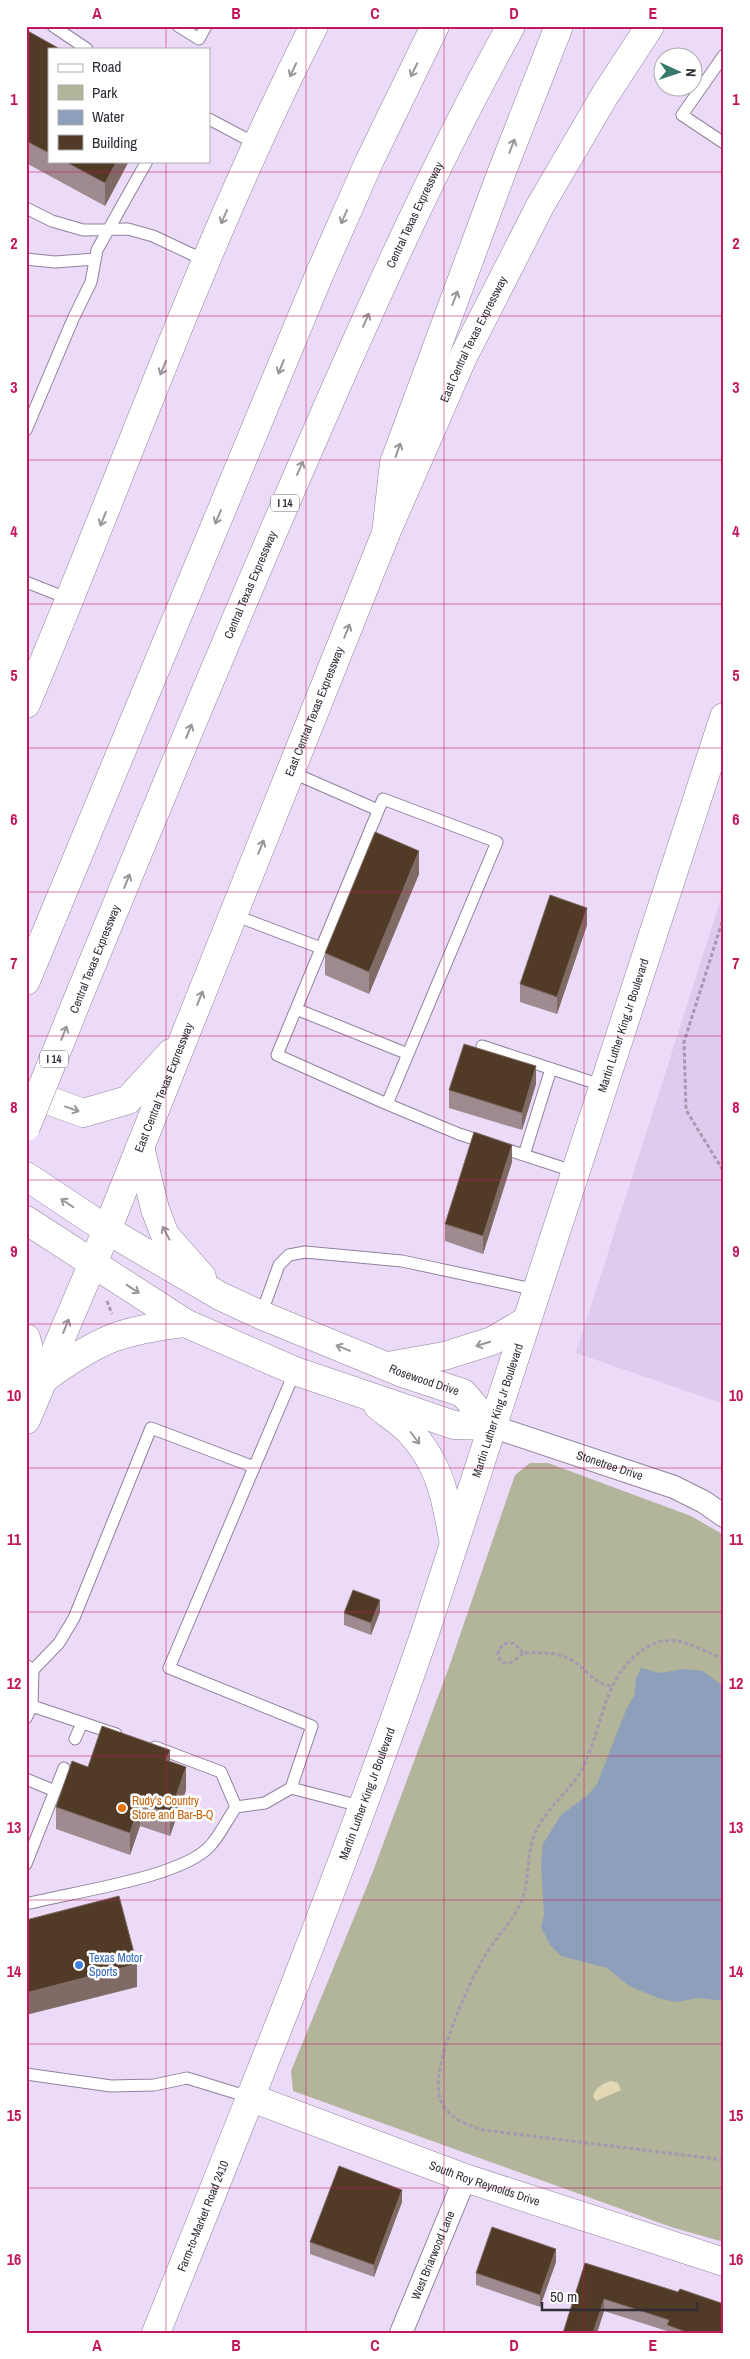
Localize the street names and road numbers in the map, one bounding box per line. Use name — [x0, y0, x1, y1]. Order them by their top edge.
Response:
street label: Central Texas Expressway — [383, 159, 447, 271]
street label: East Central Texas Expressway — [436, 273, 511, 405]
road number: I 14 — [271, 494, 299, 512]
street label: Central Texas Expressway — [220, 528, 281, 641]
street label: East Central Texas Expressway — [281, 644, 348, 779]
street label: Central Texas Expressway — [66, 902, 124, 1016]
street label: Martin Luther King Jr Boulevard — [594, 957, 653, 1094]
street label: East Central Texas Expressway — [131, 1020, 197, 1155]
road number: I 14 — [40, 1050, 68, 1068]
street label: Martin Luther King Jr Boulevard — [468, 1342, 527, 1479]
street label: Rosewood Drive — [387, 1360, 461, 1399]
street label: Stonetree Drive — [574, 1447, 645, 1484]
street label: Martin Luther King Jr Boulevard — [335, 1726, 399, 1862]
street label: South Roy Reynolds Drive — [427, 2157, 542, 2210]
street label: Farm-to-Market Road 2410 — [174, 2158, 233, 2274]
street label: West Briarwood Lane — [408, 2209, 459, 2302]

